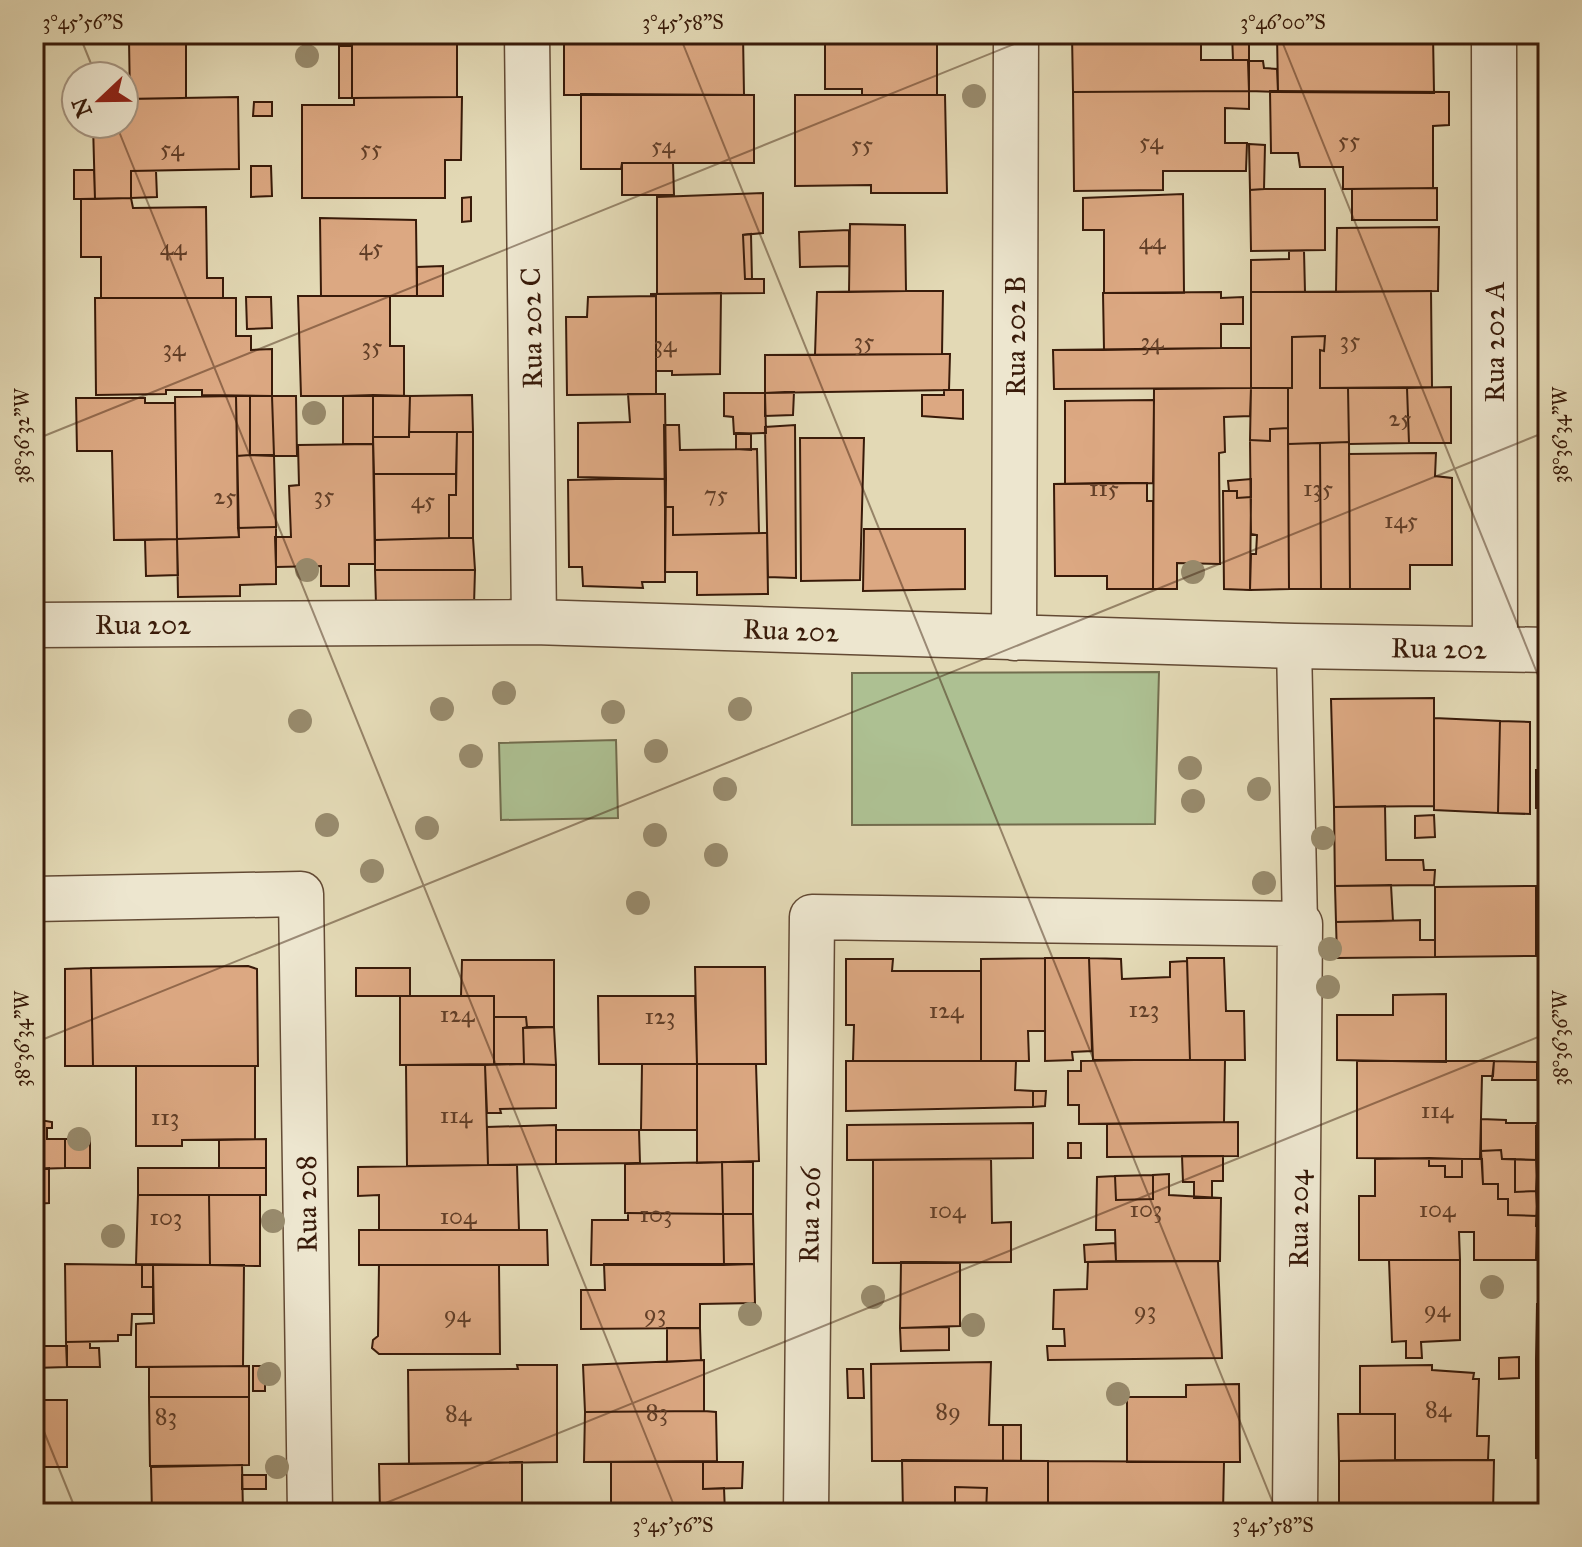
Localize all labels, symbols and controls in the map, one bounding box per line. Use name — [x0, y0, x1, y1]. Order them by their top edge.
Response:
text: 3°45'56"S — [42, 10, 124, 34]
text: 3°45'58"S — [642, 10, 724, 34]
text: 3°46'00"S — [1240, 10, 1326, 34]
north arrow — [60, 60, 140, 140]
text: N — [66, 93, 98, 121]
house number: 55 — [1338, 125, 1360, 155]
house number: 54 — [1139, 126, 1164, 156]
house number: 55 — [851, 129, 873, 159]
house number: 54 — [651, 130, 676, 160]
house number: 54 — [160, 133, 185, 163]
house number: 55 — [360, 133, 382, 163]
house number: 44 — [1139, 226, 1166, 256]
house number: 44 — [160, 232, 187, 262]
house number: 45 — [359, 232, 383, 262]
street label: Rua 202 C — [513, 267, 550, 389]
street label: Rua 202 B — [998, 276, 1033, 396]
street label: Rua 202 A — [1477, 281, 1512, 403]
house number: 35 — [1340, 325, 1360, 355]
house number: 35 — [854, 326, 874, 356]
house number: 34 — [1141, 326, 1164, 356]
house number: 34 — [654, 329, 677, 359]
house number: 35 — [362, 331, 382, 361]
house number: 34 — [163, 333, 186, 363]
text: 38°36'34"W — [1548, 386, 1572, 483]
text: 38°36'32"W — [10, 387, 34, 484]
house number: 25 — [1389, 403, 1411, 433]
house number: 115 — [1089, 473, 1119, 503]
house number: 135 — [1303, 473, 1333, 503]
house number: 75 — [704, 479, 728, 509]
house number: 35 — [314, 480, 334, 510]
house number: 25 — [214, 481, 236, 511]
house number: 45 — [411, 485, 435, 515]
house number: 145 — [1384, 505, 1418, 535]
street label: Rua 202 — [95, 607, 191, 642]
street label: Rua 202 — [742, 611, 840, 650]
street label: Rua 202 — [1391, 630, 1488, 667]
text: 38°36'36"W — [1548, 989, 1572, 1086]
text: 38°36'34"W — [10, 990, 34, 1087]
house number: 123 — [1129, 994, 1159, 1024]
house number: 124 — [929, 995, 964, 1025]
house number: 124 — [440, 999, 475, 1029]
house number: 123 — [645, 1001, 675, 1031]
house number: 114 — [1421, 1095, 1454, 1125]
house number: 114 — [440, 1100, 473, 1130]
house number: 113 — [151, 1102, 179, 1132]
street label: Rua 208 — [288, 1155, 325, 1253]
street label: Rua 206 — [791, 1165, 828, 1264]
street label: Rua 204 — [1281, 1169, 1316, 1268]
house number: 103 — [1130, 1194, 1162, 1224]
house number: 104 — [1419, 1194, 1456, 1224]
house number: 104 — [929, 1195, 966, 1225]
house number: 103 — [640, 1199, 672, 1229]
house number: 104 — [440, 1201, 477, 1231]
house number: 103 — [150, 1202, 182, 1232]
house number: 94 — [1424, 1294, 1451, 1324]
house number: 93 — [1134, 1295, 1156, 1325]
house number: 93 — [644, 1298, 666, 1328]
house number: 94 — [444, 1299, 471, 1329]
house number: 84 — [1425, 1394, 1452, 1424]
house number: 89 — [935, 1396, 961, 1426]
house number: 83 — [646, 1397, 668, 1427]
house number: 84 — [445, 1398, 472, 1428]
house number: 83 — [155, 1401, 177, 1431]
text: 3°45'56"S — [632, 1513, 714, 1537]
text: 3°45'58"S — [1232, 1513, 1314, 1537]

